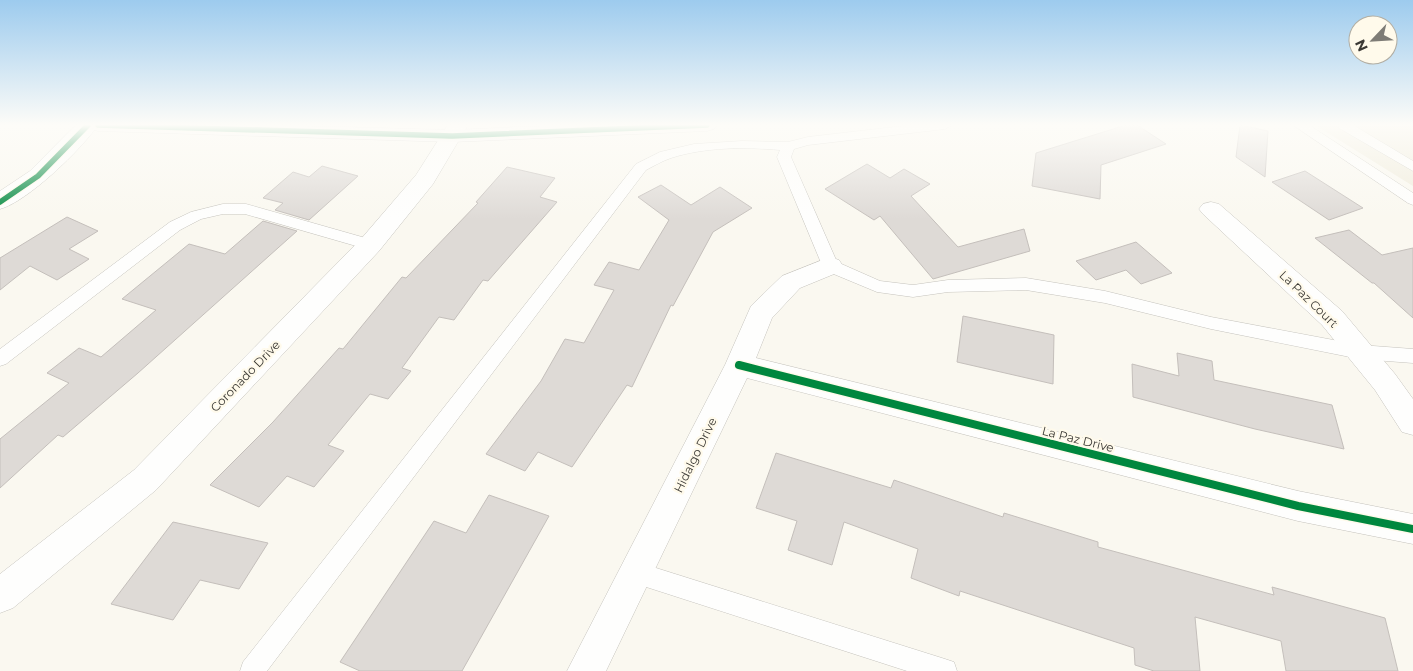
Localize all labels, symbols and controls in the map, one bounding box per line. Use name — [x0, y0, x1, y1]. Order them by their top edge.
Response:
north arrow — [1348, 15, 1398, 65]
text: N — [1351, 37, 1372, 54]
street label: La Paz Court — [1277, 267, 1342, 331]
street label: Coronado Drive — [207, 337, 283, 415]
street label: Hidalgo Drive — [670, 415, 720, 495]
street label: La Paz Drive — [1041, 423, 1115, 455]

